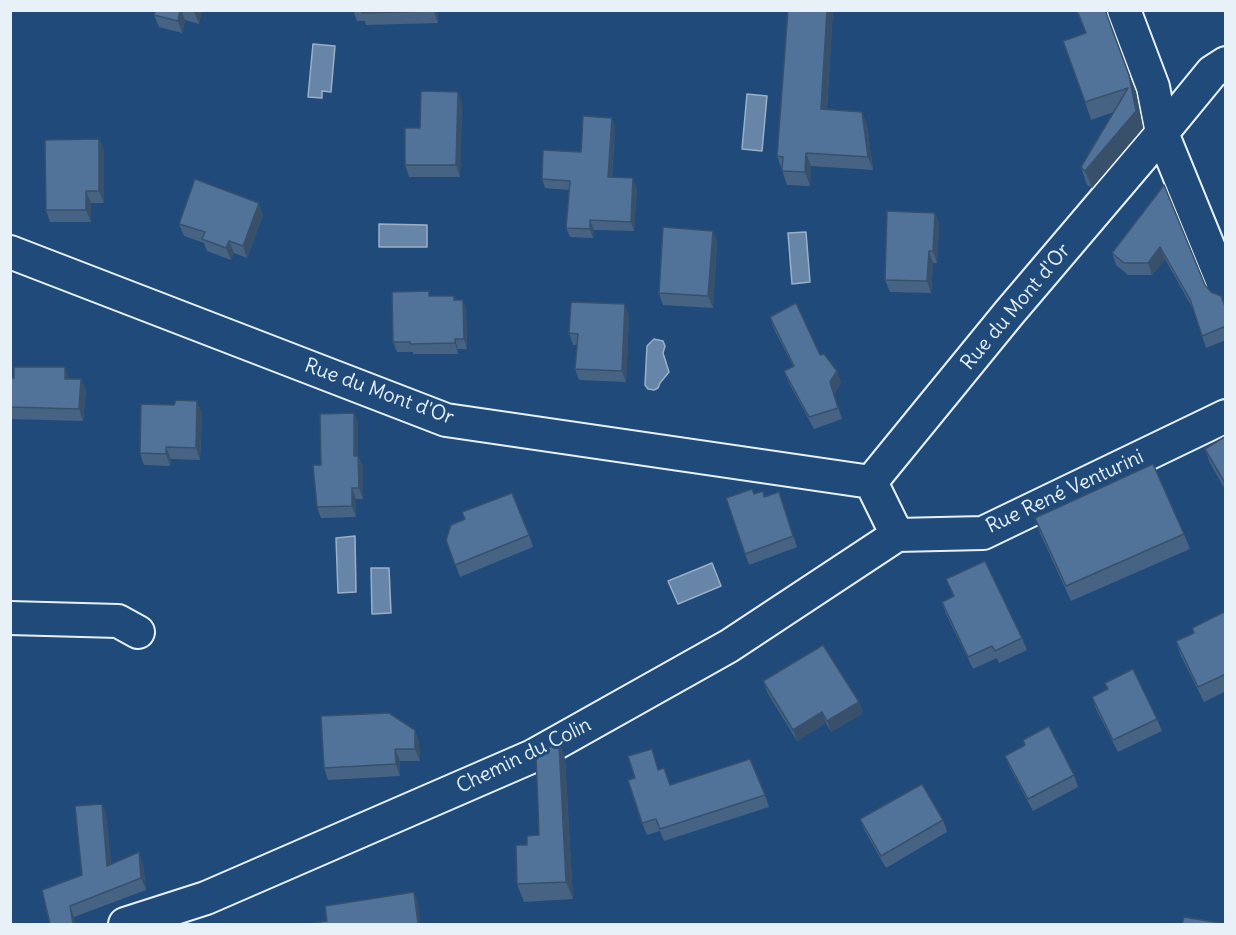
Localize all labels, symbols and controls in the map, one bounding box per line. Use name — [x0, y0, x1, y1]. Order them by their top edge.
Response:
street label: Rue du Mont d'Or — [956, 239, 1076, 375]
street label: Rue du Mont d'Or — [301, 354, 457, 430]
street label: Rue René Venturini — [982, 445, 1148, 539]
street label: Chemin du Colin — [453, 713, 595, 799]

